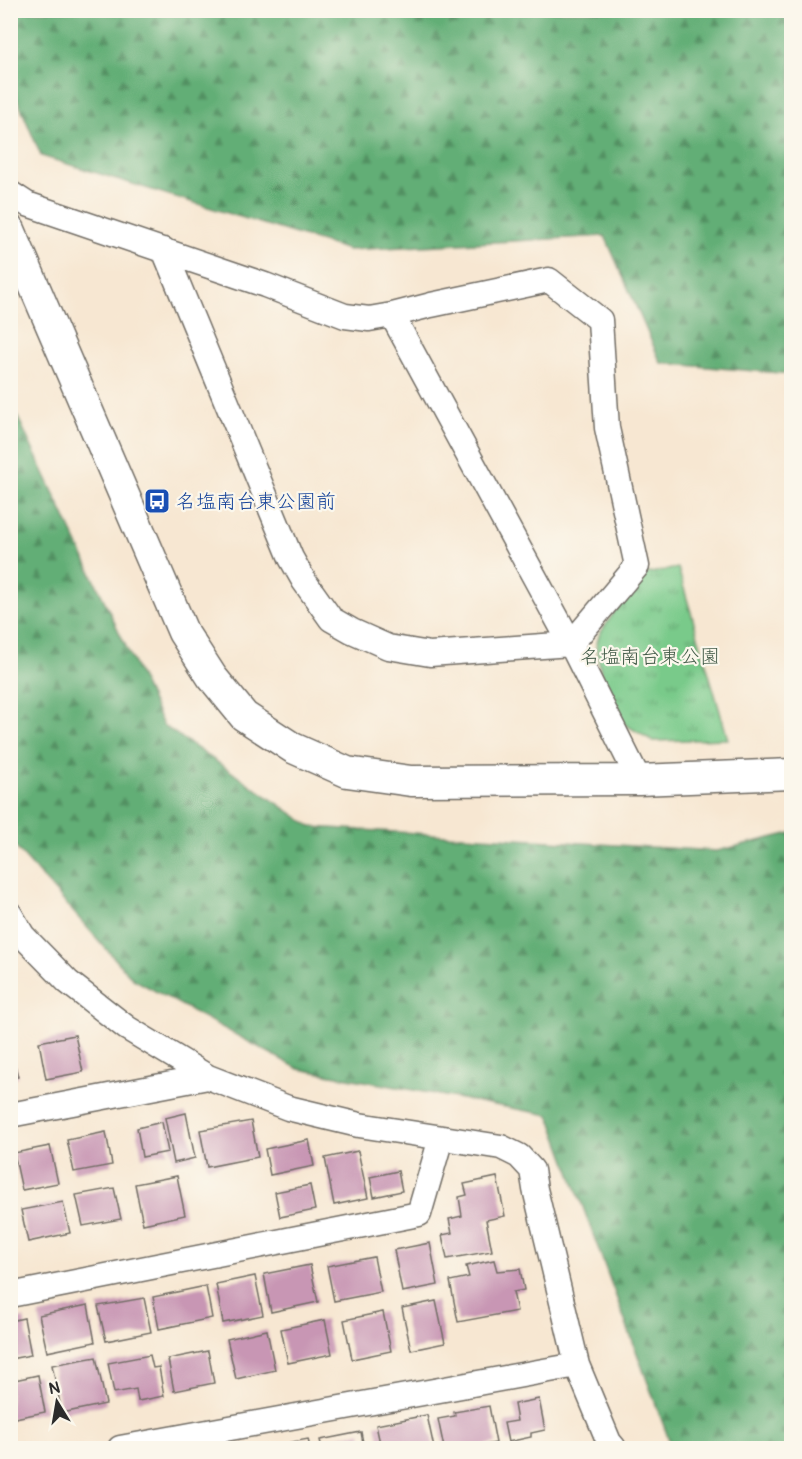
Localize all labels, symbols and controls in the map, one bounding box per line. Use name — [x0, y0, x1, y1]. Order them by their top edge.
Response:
bus stop icon: 名塩南台東公園前 — [142, 486, 172, 516]
place label: 名塩南台東公園前 — [176, 489, 336, 514]
park label: 名塩南台東公園 — [580, 644, 720, 669]
north arrow — [27, 1372, 87, 1432]
text: N — [47, 1377, 62, 1399]

